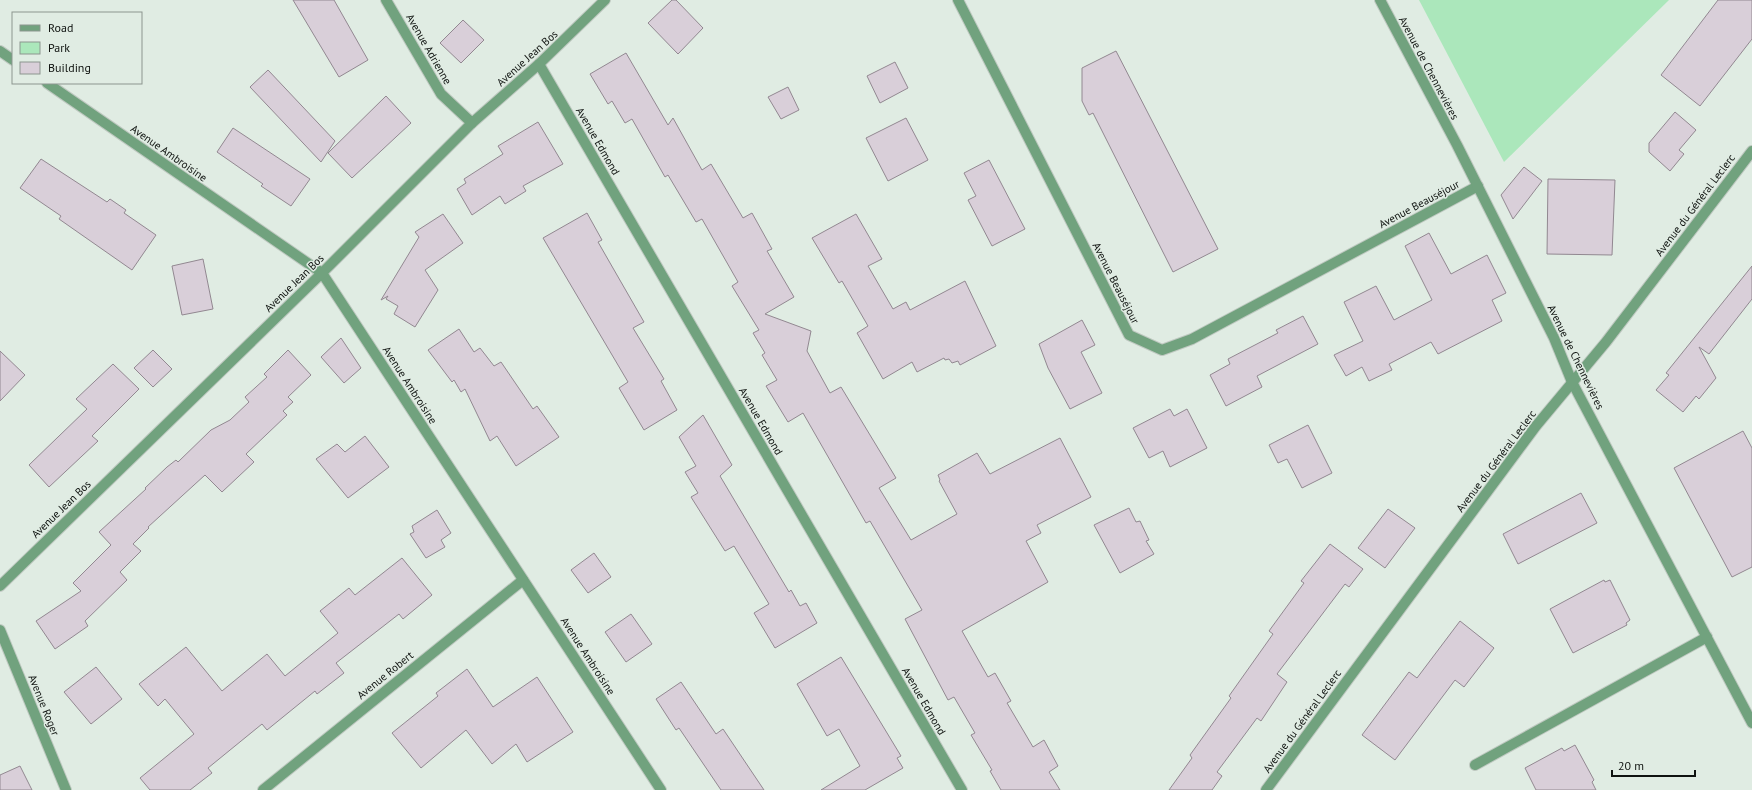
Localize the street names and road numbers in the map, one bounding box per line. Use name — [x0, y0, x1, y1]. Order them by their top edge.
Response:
street label: Avenue Adrienne — [403, 11, 455, 87]
street label: Avenue de Chennevières — [1396, 14, 1462, 122]
street label: Avenue Jean Bos — [494, 27, 561, 89]
street label: Avenue Edmond — [573, 105, 623, 177]
street label: Avenue Ambroisine — [128, 121, 210, 185]
street label: Avenue du Général Leclerc — [1652, 151, 1738, 259]
street label: Avenue Beauséjour — [1376, 177, 1462, 231]
street label: Avenue Beauséjour — [1089, 240, 1143, 326]
street label: Avenue Jean Bos — [261, 251, 327, 315]
street label: Avenue de Chennevières — [1545, 302, 1608, 412]
street label: Avenue Ambroisine — [380, 343, 441, 427]
street label: Avenue Edmond — [736, 385, 786, 457]
street label: Avenue du Général Leclerc — [1453, 407, 1539, 515]
street label: Avenue Jean Bos — [28, 477, 94, 541]
street label: Avenue Ambroisine — [558, 614, 619, 698]
street label: Avenue Robert — [354, 648, 416, 702]
street label: Avenue Edmond — [899, 665, 949, 737]
street label: Avenue du Général Leclerc — [1260, 667, 1344, 775]
street label: Avenue Roger — [25, 673, 63, 738]

